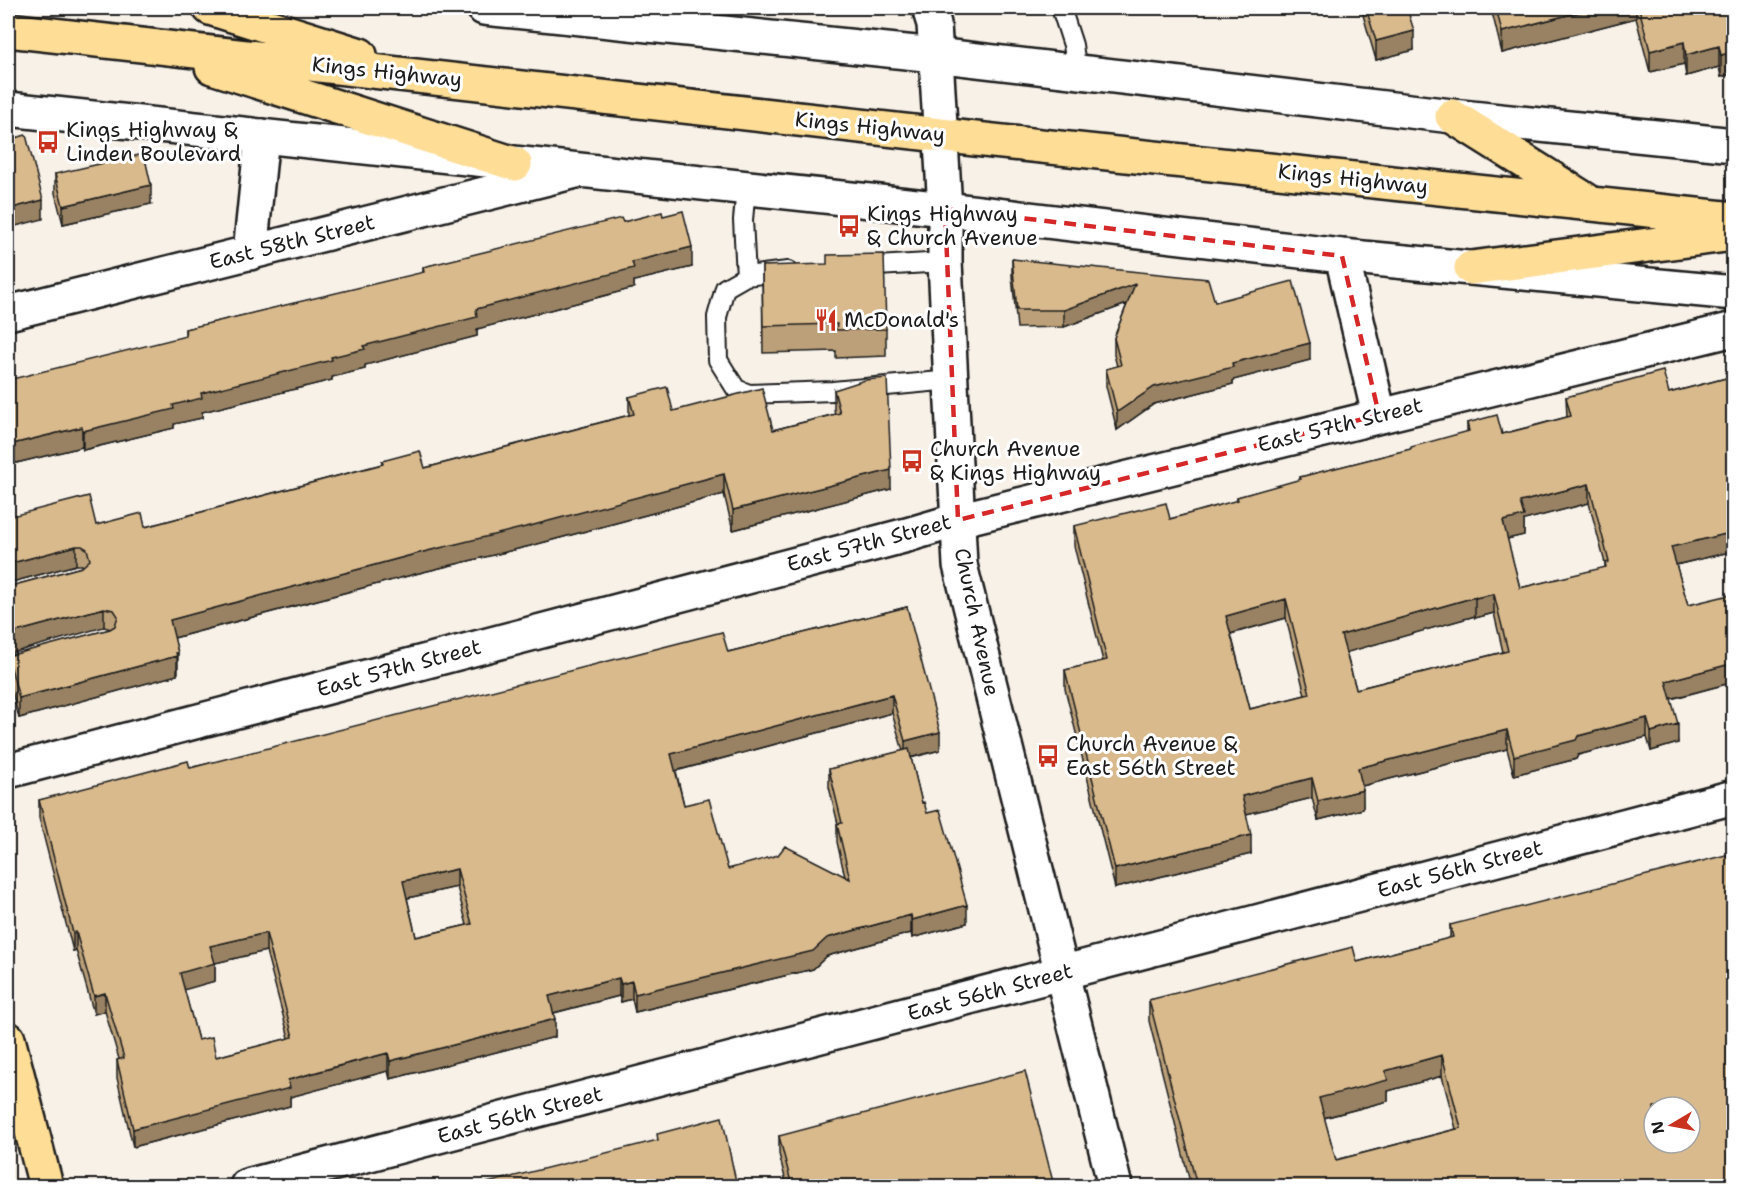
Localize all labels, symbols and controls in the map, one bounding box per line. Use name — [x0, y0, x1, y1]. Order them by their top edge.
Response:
street label: Kings Highway — [311, 50, 463, 94]
street label: Kings Highway — [794, 105, 946, 149]
place label: Kings Highway & Linden Boulevard — [66, 116, 241, 168]
bus stop icon: Kings Highway & Linden Boulevard — [35, 129, 61, 155]
street label: Kings Highway — [1277, 157, 1429, 201]
place label: Kings Highway & Church Avenue — [867, 200, 1038, 252]
street label: East 58th Street — [206, 208, 378, 276]
bus stop icon: Kings Highway & Church Avenue — [836, 213, 862, 239]
place label: McDonald's — [844, 306, 959, 334]
restaurant icon: McDonald's — [813, 307, 839, 333]
street label: East 57th Street — [1255, 391, 1425, 459]
place label: Church Avenue & Kings Highway — [930, 435, 1101, 487]
bus stop icon: Church Avenue & Kings Highway — [899, 448, 925, 474]
street label: East 57th Street — [784, 508, 954, 578]
street label: Church Avenue — [948, 545, 1006, 699]
street label: East 57th Street — [314, 633, 484, 703]
place label: Church Avenue & East 56th Street — [1066, 730, 1238, 782]
bus stop icon: Church Avenue & East 56th Street — [1035, 743, 1061, 769]
street label: East 56th Street — [1374, 834, 1546, 904]
street label: East 56th Street — [904, 957, 1076, 1027]
street label: East 56th Street — [434, 1080, 606, 1150]
north arrow — [1642, 1095, 1702, 1155]
text: N — [1646, 1119, 1669, 1136]

